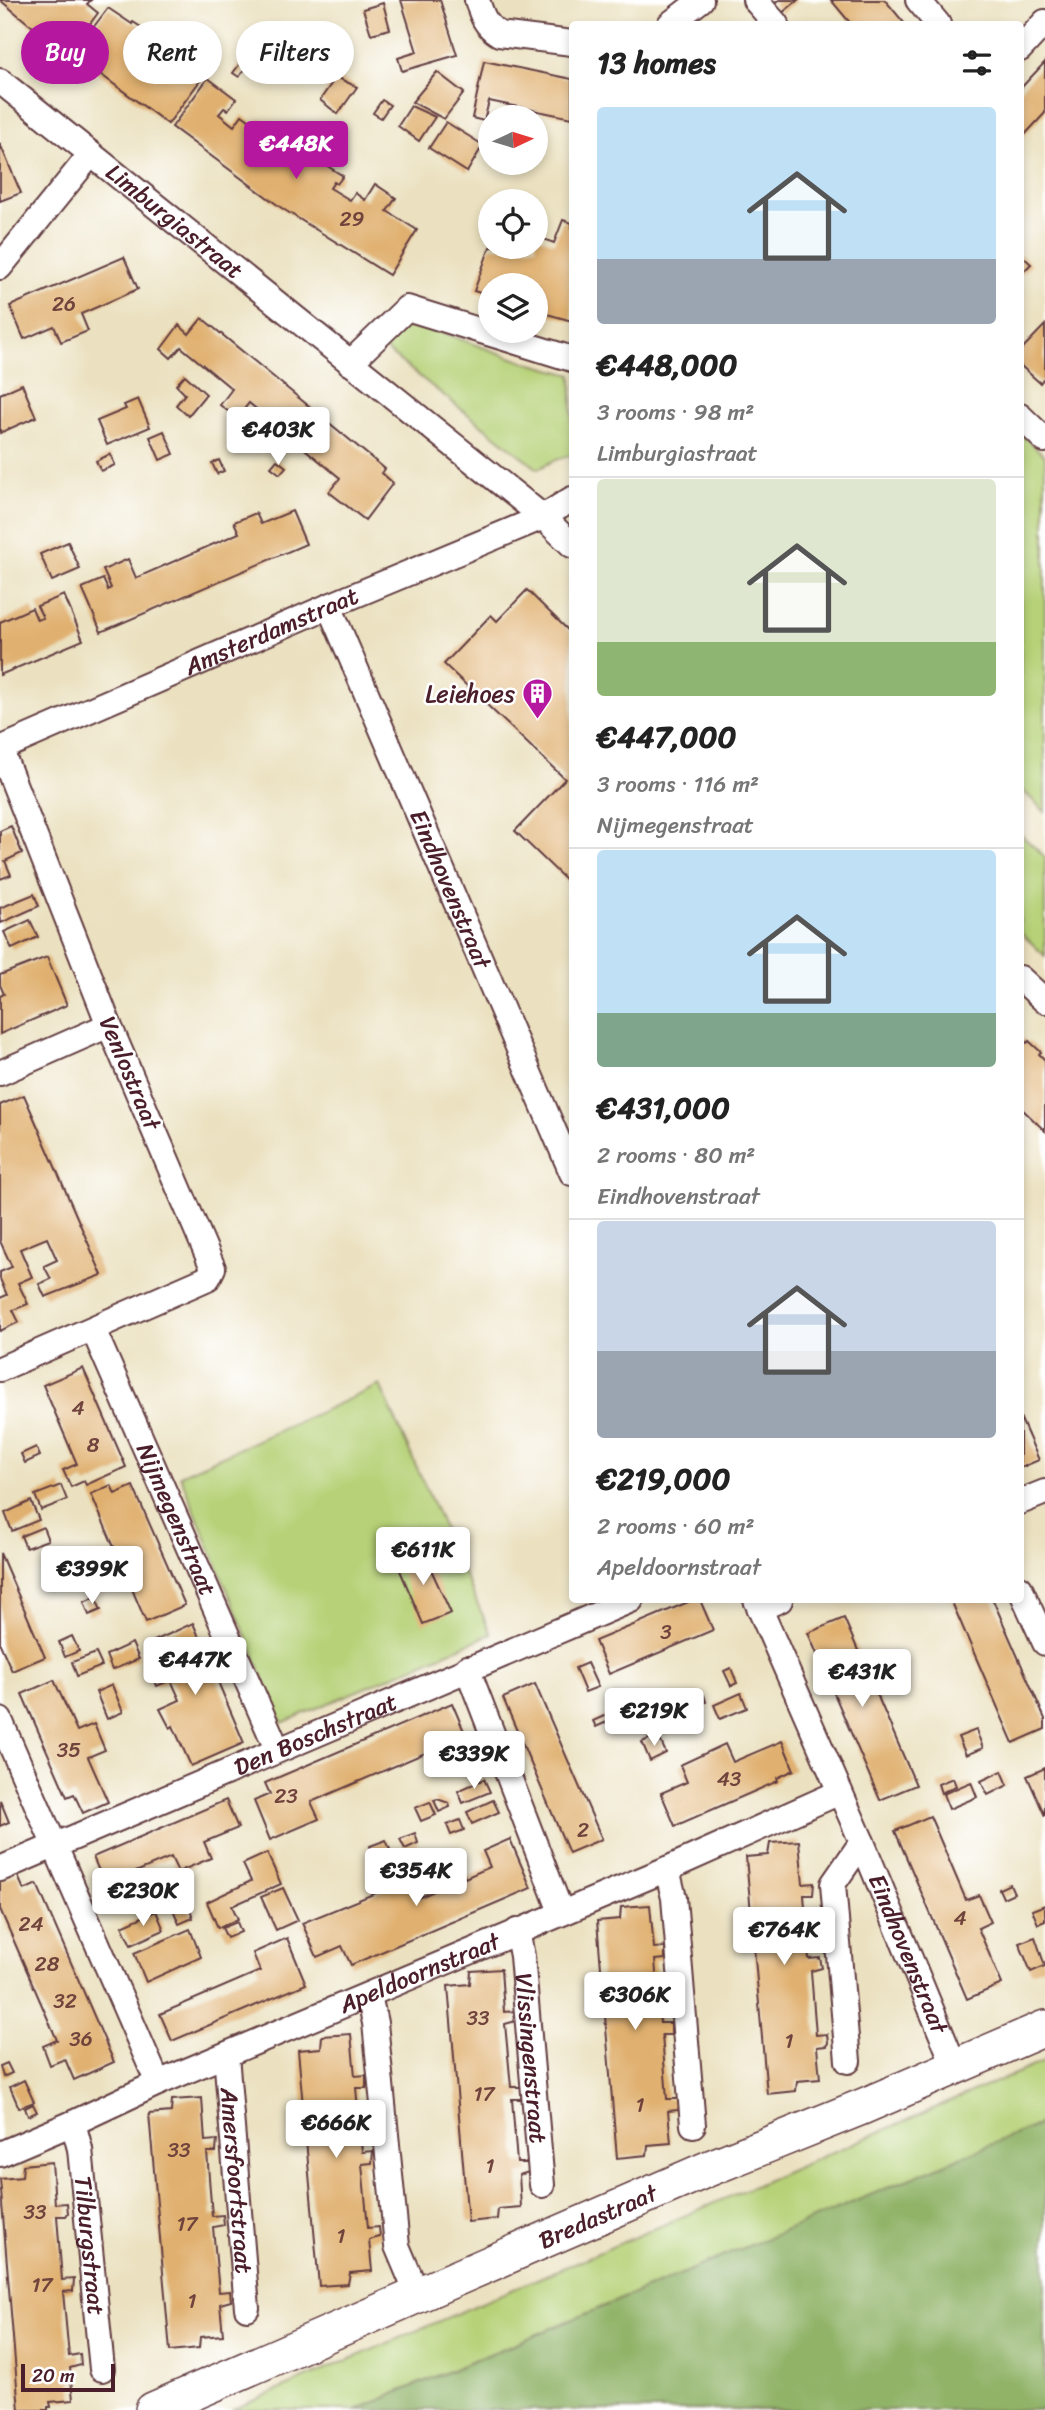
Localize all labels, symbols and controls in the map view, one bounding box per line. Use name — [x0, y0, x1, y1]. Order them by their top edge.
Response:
chip: Buy — [21, 21, 109, 84]
chip: Rent — [123, 21, 222, 84]
chip: Filters — [236, 21, 354, 84]
text: 13 homes — [597, 36, 716, 90]
icon: filters — [958, 44, 996, 82]
north arrow — [478, 105, 548, 175]
map controls — [478, 105, 548, 343]
pin: €448K — [247, 122, 345, 181]
text: €448K — [260, 123, 332, 164]
street label: Limburgiastraat — [96, 152, 253, 290]
icon: home — [734, 153, 860, 279]
button: locate — [478, 189, 548, 259]
house number: 29 — [339, 200, 365, 238]
button: layers — [478, 273, 548, 343]
house number: 26 — [52, 285, 76, 323]
text: €448,000 — [597, 338, 737, 392]
text: 3 rooms · 98 m² — [597, 392, 754, 433]
pin: €403K — [229, 407, 327, 467]
text: €403K — [243, 409, 313, 450]
text: Limburgiastraat — [597, 433, 758, 474]
icon: home — [734, 525, 860, 651]
street label: Amsterdamstraat — [177, 575, 365, 688]
place label: Leiehoes — [425, 673, 515, 715]
building icon: Leiehoes — [521, 677, 555, 721]
text: €447,000 — [597, 710, 737, 764]
text: 3 rooms · 116 m² — [597, 764, 759, 805]
street label: Eindhovenstraat — [398, 803, 504, 977]
text: Nijmegenstraat — [597, 805, 754, 846]
icon: home — [734, 896, 860, 1022]
street label: Venlostraat — [87, 1009, 173, 1138]
text: €431,000 — [597, 1081, 730, 1135]
text: 2 rooms · 80 m² — [597, 1135, 755, 1176]
text: Eindhovenstraat — [597, 1176, 760, 1217]
icon: home — [734, 1267, 860, 1393]
house number: 4 — [71, 1389, 85, 1427]
house number: 8 — [87, 1426, 100, 1464]
street label: Nijmegenstraat — [124, 1436, 229, 1603]
text: €219,000 — [597, 1452, 730, 1506]
text: 2 rooms · 60 m² — [597, 1506, 755, 1547]
pin: €611K — [374, 1528, 472, 1587]
text: €611K — [392, 1529, 454, 1570]
pin: €399K — [43, 1546, 141, 1606]
text: Apeldoornstraat — [597, 1547, 761, 1588]
text: €399K — [57, 1548, 127, 1589]
house number: 3 — [660, 1613, 672, 1651]
pin: €447K — [146, 1638, 244, 1697]
text: €447K — [159, 1639, 231, 1680]
pin: €431K — [813, 1650, 911, 1709]
text: €431K — [829, 1651, 895, 1692]
street label: Den Boschstraat — [227, 1681, 404, 1788]
pin: €219K — [605, 1688, 703, 1748]
text: €219K — [621, 1690, 687, 1731]
house number: 35 — [57, 1731, 81, 1769]
pin: €339K — [425, 1732, 523, 1791]
text: €339K — [440, 1733, 508, 1774]
house number: 43 — [717, 1760, 742, 1798]
house number: 23 — [274, 1777, 298, 1815]
house number: 2 — [577, 1811, 589, 1849]
pin: €354K — [367, 1848, 465, 1908]
text: €354K — [381, 1850, 451, 1891]
street label: Eindhovenstraat — [856, 1867, 961, 2041]
pin: €230K — [94, 1868, 192, 1928]
text: €230K — [108, 1870, 178, 1911]
house number: 4 — [953, 1899, 967, 1937]
house number: 24 — [18, 1905, 44, 1943]
pin: €764K — [735, 1908, 833, 1967]
text: €764K — [749, 1909, 819, 1950]
street label: Apeldoornstraat — [332, 1920, 508, 2026]
house number: 28 — [35, 1945, 60, 1983]
street label: Vlissingenstraat — [503, 1971, 559, 2145]
pin: €306K — [586, 1972, 684, 2032]
text: €306K — [600, 1974, 670, 2015]
house number: 32 — [53, 1982, 77, 2020]
house number: 33 — [466, 1999, 490, 2037]
house number: 36 — [69, 2020, 93, 2058]
house number: 1 — [784, 2022, 794, 2060]
house number: 17 — [474, 2075, 497, 2113]
street label: Amersfoortstraat — [208, 2085, 265, 2275]
house number: 1 — [635, 2086, 645, 2124]
pin: €666K — [287, 2100, 385, 2160]
text: €666K — [302, 2102, 370, 2143]
house number: 33 — [167, 2131, 191, 2169]
house number: 1 — [485, 2147, 495, 2185]
street label: Bredastraat — [532, 2172, 665, 2261]
street label: Tilburgstraat — [62, 2174, 118, 2317]
house number: 33 — [23, 2193, 47, 2231]
house number: 17 — [177, 2205, 200, 2243]
house number: 1 — [336, 2217, 346, 2255]
house number: 17 — [32, 2266, 55, 2304]
house number: 1 — [187, 2282, 197, 2320]
text: 20 m — [32, 2359, 75, 2392]
scale bar — [21, 2361, 116, 2393]

